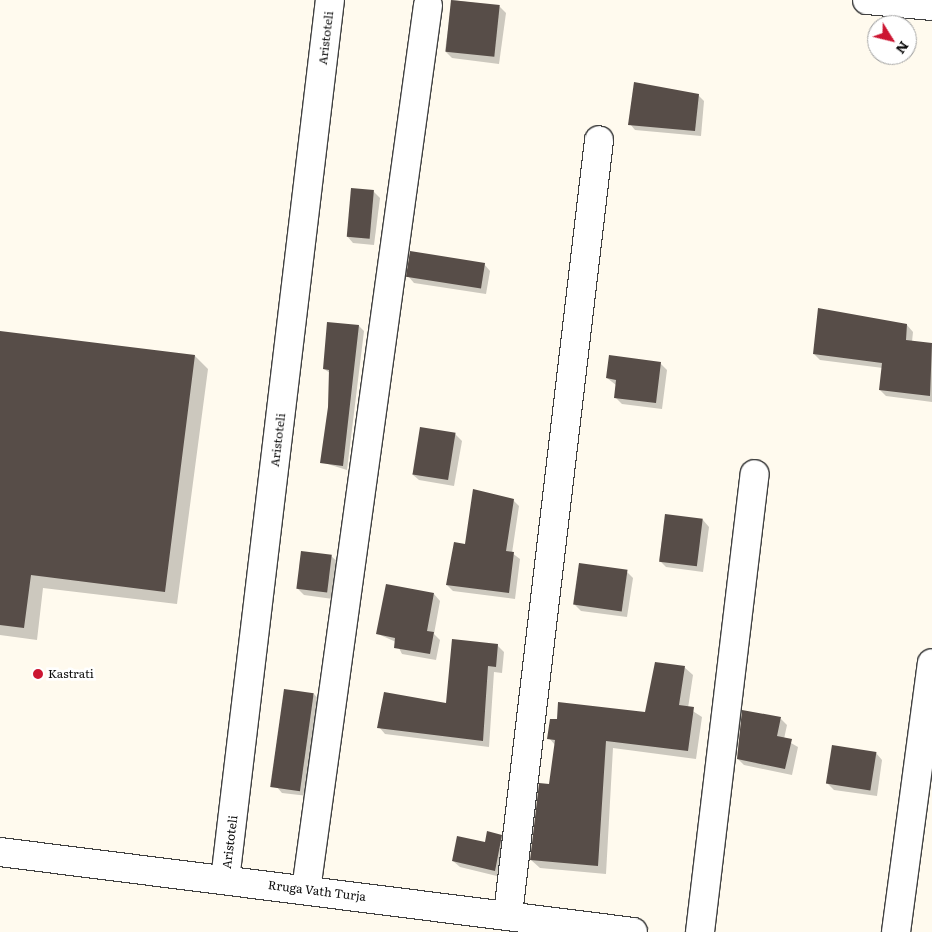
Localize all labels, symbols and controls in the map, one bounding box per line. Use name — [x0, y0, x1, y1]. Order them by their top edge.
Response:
street label: Aristoteli — [316, 10, 336, 66]
north arrow — [867, 15, 917, 65]
text: N — [892, 38, 915, 59]
street label: Aristoteli — [268, 412, 288, 468]
place label: Kastrati — [48, 667, 94, 681]
marker: Kastrati — [32, 668, 44, 680]
street label: Aristoteli — [220, 814, 240, 870]
street label: Rruga Vath Turja — [267, 878, 367, 904]

